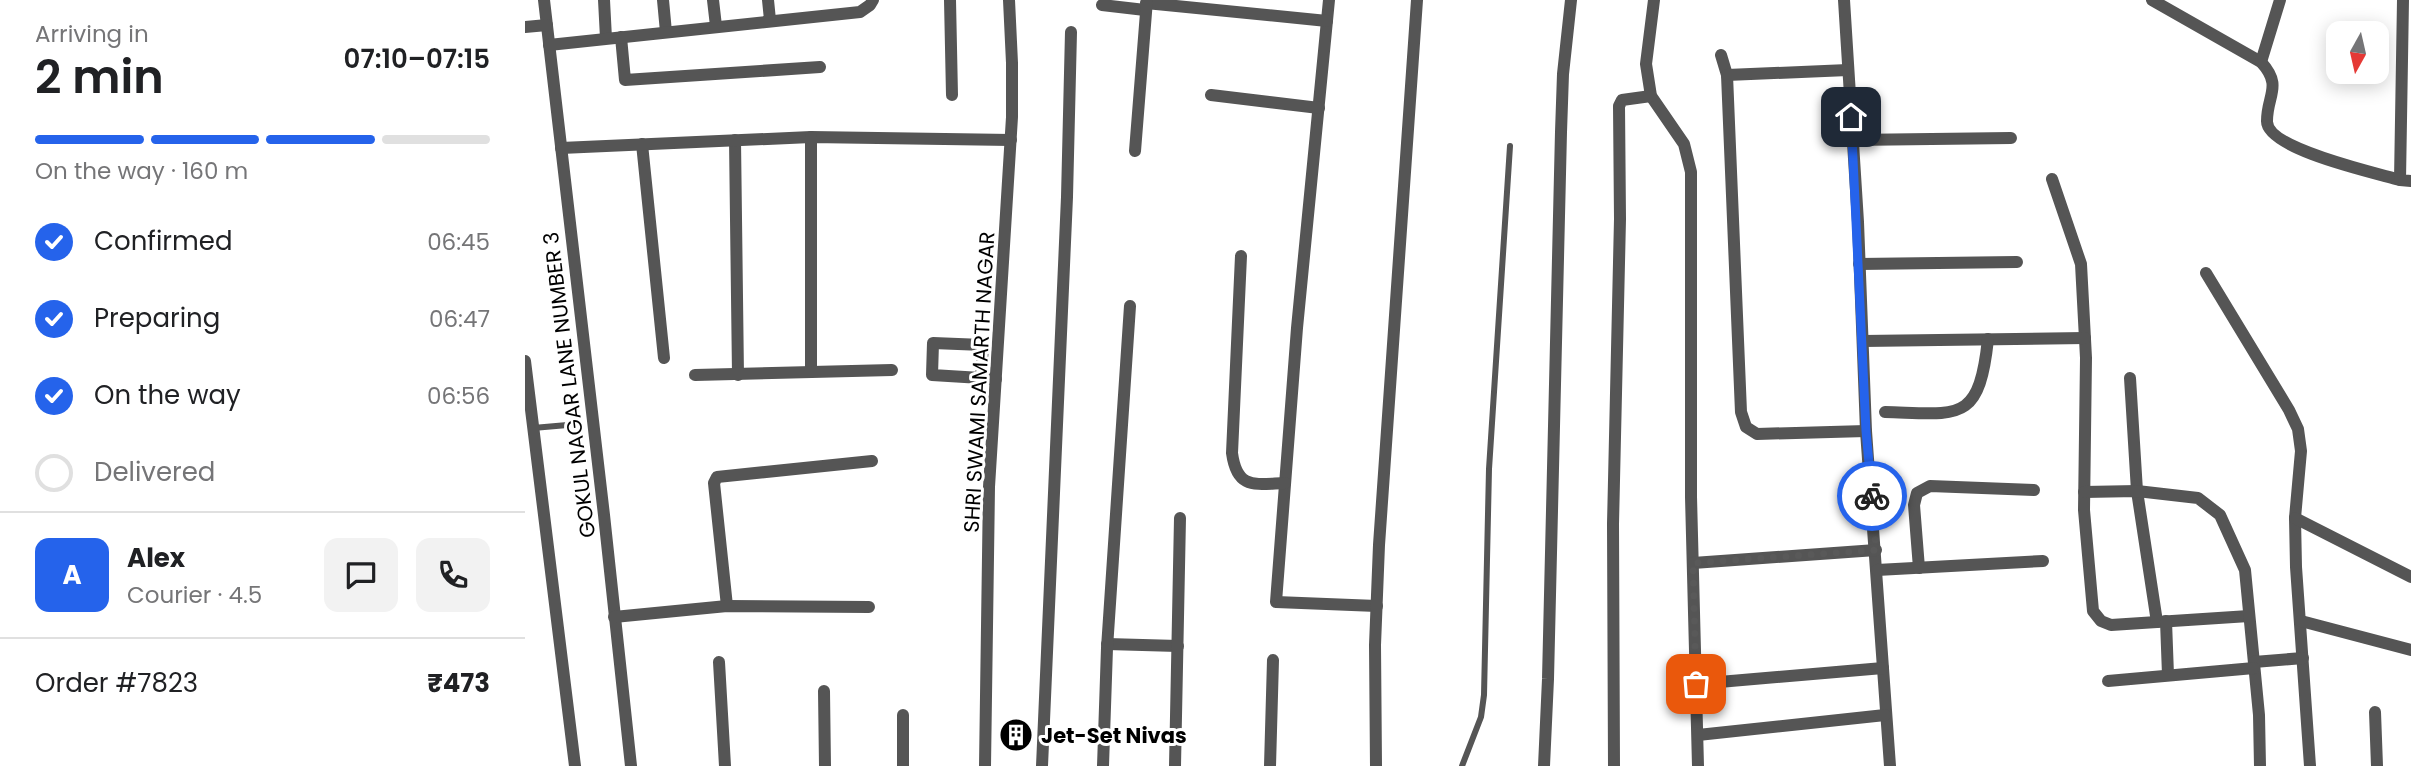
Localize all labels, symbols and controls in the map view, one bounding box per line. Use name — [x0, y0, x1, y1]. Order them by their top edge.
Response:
text: Arriving in — [35, 18, 149, 50]
north arrow — [2326, 21, 2389, 84]
map controls — [2326, 21, 2389, 84]
text: 07:10–07:15 — [344, 41, 490, 77]
text: 2 min — [35, 45, 164, 109]
pin — [1821, 87, 1881, 147]
icon: home — [1832, 98, 1870, 136]
text: On the way · 160 m — [35, 155, 248, 187]
icon: check — [35, 223, 73, 261]
text: Confirmed — [94, 223, 232, 259]
text: 06:45 — [427, 226, 490, 258]
street label: GOKUL NAGAR LANE NUMBER 3 — [536, 230, 602, 540]
street label: SHRI SWAMI SAMARTH NAGAR — [957, 231, 1001, 533]
icon: check — [35, 300, 73, 338]
text: Preparing — [94, 300, 220, 336]
text: 06:47 — [429, 303, 490, 335]
icon: check — [35, 377, 73, 415]
text: On the way — [94, 377, 241, 413]
text: 06:56 — [427, 380, 490, 412]
text: Delivered — [94, 454, 215, 490]
courier — [1837, 461, 1907, 531]
icon: bike — [1853, 477, 1891, 515]
button: chat — [324, 538, 398, 612]
button: phone — [416, 538, 490, 612]
text: Alex — [127, 540, 185, 576]
text: A — [62, 557, 82, 593]
text: Courier · 4.5 — [127, 579, 262, 611]
pin — [1666, 654, 1726, 714]
text: Order #7823 — [35, 665, 198, 701]
text: ₹473 — [427, 665, 490, 701]
icon: bag — [1677, 665, 1715, 703]
building icon: Jet-Set Nivas — [997, 716, 1035, 754]
place label: Jet-Set Nivas — [1041, 721, 1187, 750]

